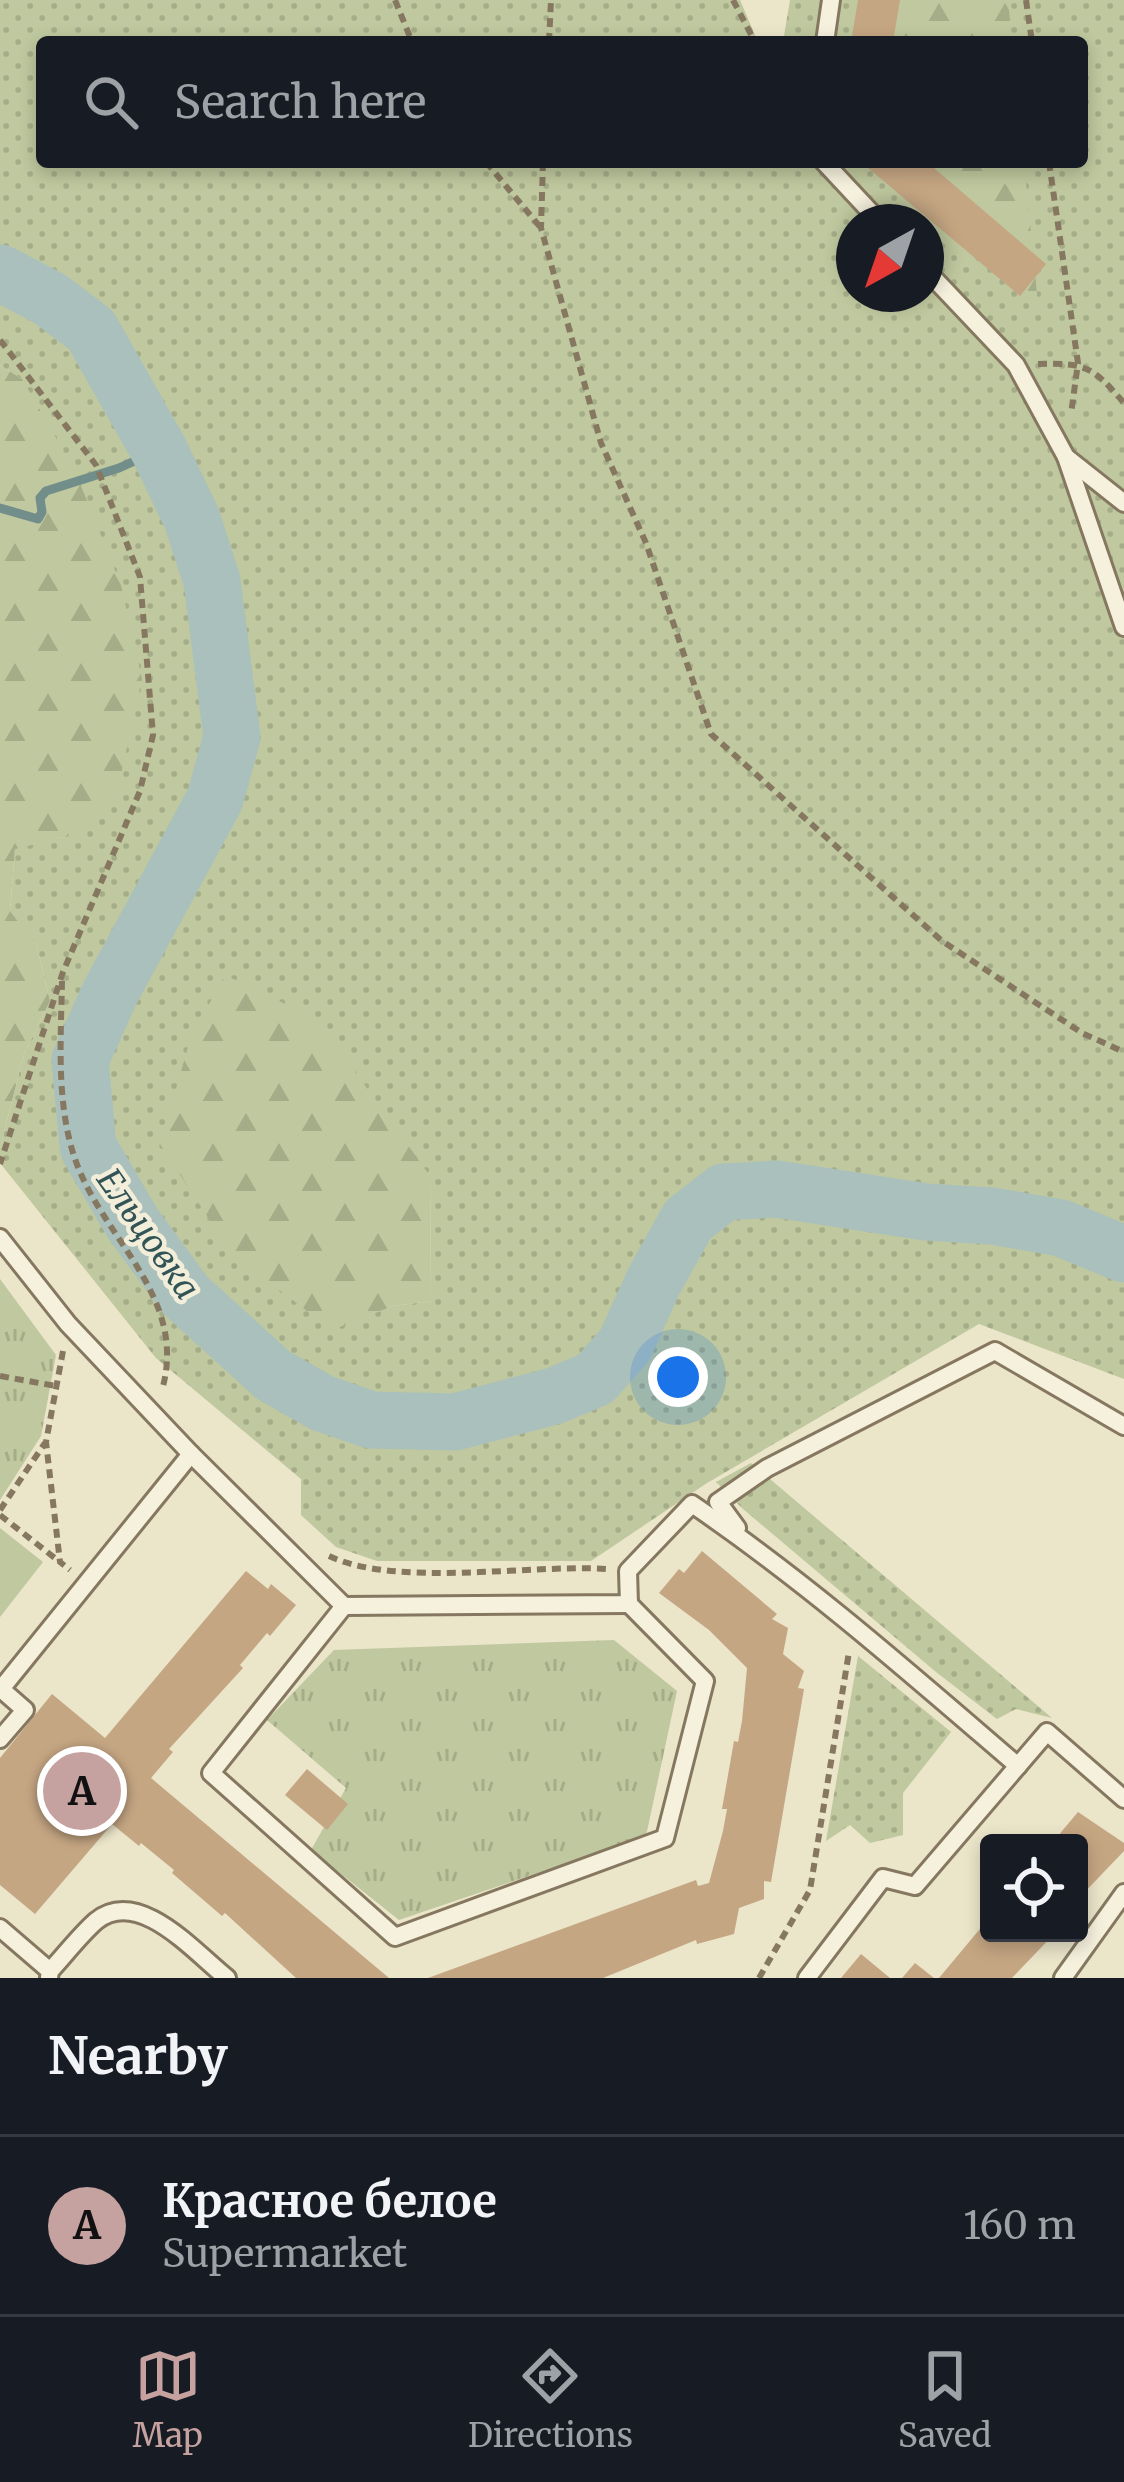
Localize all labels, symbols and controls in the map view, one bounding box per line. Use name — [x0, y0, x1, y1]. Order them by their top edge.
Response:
search box — [36, 36, 1088, 168]
icon: search — [78, 69, 144, 135]
text: Search here — [174, 74, 426, 130]
north arrow — [836, 204, 944, 312]
water label: Ельцовка — [88, 1161, 208, 1307]
your location — [648, 1347, 708, 1407]
pin: A — [43, 1746, 121, 1836]
map controls — [980, 1834, 1088, 1942]
button: locate — [980, 1834, 1088, 1942]
text: Nearby — [48, 2024, 228, 2088]
text: Красное белое — [162, 2173, 497, 2229]
text: A — [73, 2201, 101, 2250]
text: 160 m — [963, 2201, 1076, 2250]
text: Supermarket — [162, 2229, 407, 2278]
tab: Map — [133, 2343, 203, 2456]
tab: Directions — [468, 2343, 633, 2456]
tab: Saved — [898, 2343, 991, 2456]

